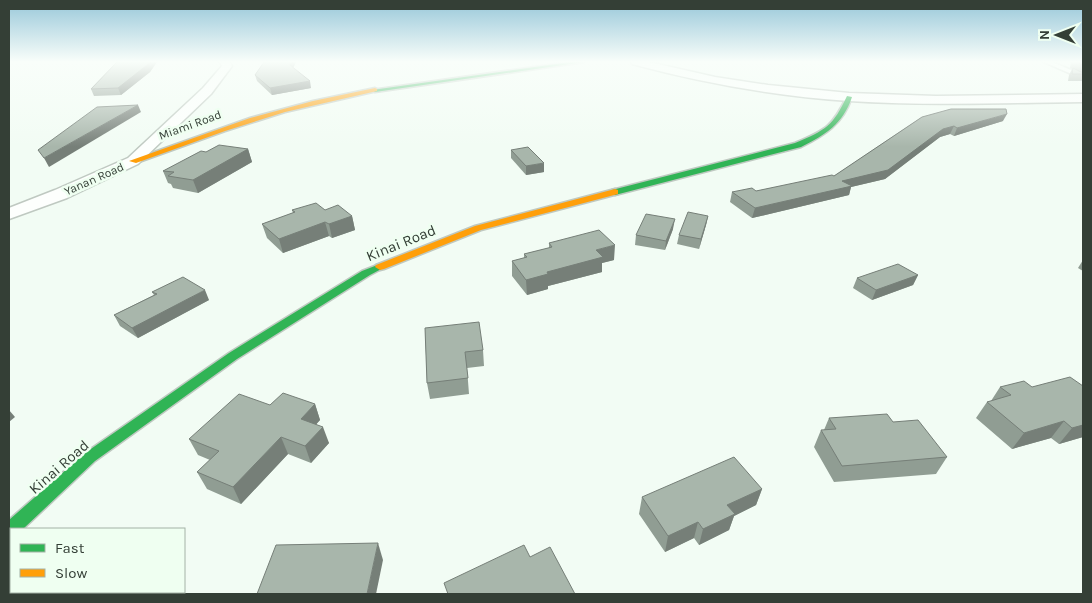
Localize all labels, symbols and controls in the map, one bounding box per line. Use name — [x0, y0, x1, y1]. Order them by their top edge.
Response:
north arrow — [1032, 10, 1082, 60]
text: N — [1036, 30, 1053, 40]
street label: Miami Road — [157, 107, 223, 143]
street label: Yanan Road — [62, 160, 126, 198]
street label: Kinai Road — [364, 221, 438, 265]
street label: Kinai Road — [25, 436, 93, 498]
legend — [10, 528, 185, 593]
text: Fast — [55, 539, 85, 557]
text: Slow — [55, 564, 87, 582]

